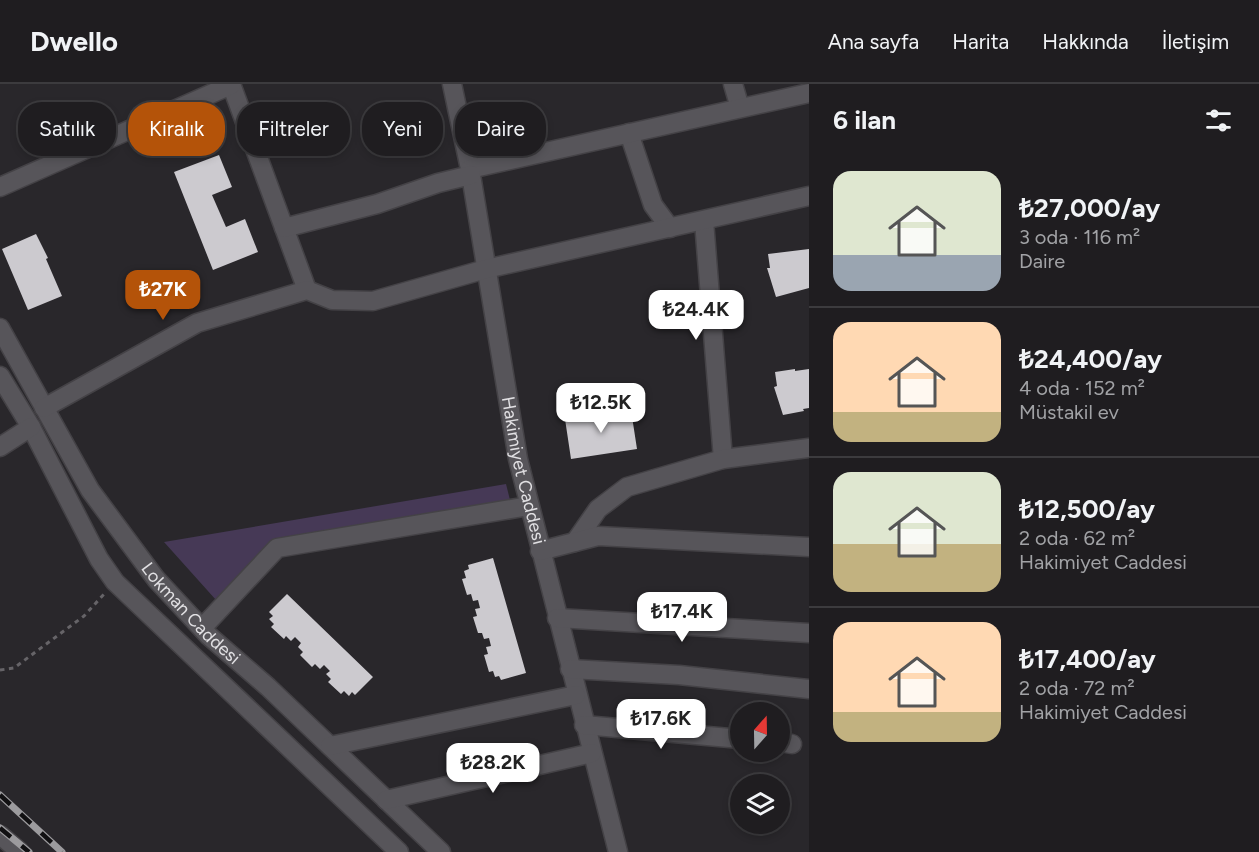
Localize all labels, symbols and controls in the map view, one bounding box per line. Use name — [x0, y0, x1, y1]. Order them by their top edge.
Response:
text: Dwello — [30, 24, 118, 58]
text: Ana sayfa — [828, 29, 919, 54]
text: Harita — [952, 29, 1009, 54]
text: Hakkında — [1042, 29, 1129, 54]
text: İletişim — [1162, 29, 1229, 54]
chip: Satılık — [18, 102, 116, 156]
chip: Kiralık — [128, 102, 225, 156]
chip: Filtreler — [237, 102, 350, 156]
chip: Yeni — [362, 102, 443, 156]
chip: Daire — [455, 102, 546, 156]
text: 6 ilan — [833, 104, 896, 136]
icon: filters — [1202, 104, 1235, 137]
text: ₺27,000/ay — [1019, 192, 1160, 224]
icon: home — [881, 195, 953, 267]
text: 3 oda · 116 m² — [1019, 225, 1140, 249]
text: Daire — [1019, 249, 1065, 273]
pin: ₺27K — [127, 270, 199, 321]
text: ₺27K — [139, 277, 187, 301]
pin: ₺24.4K — [647, 290, 745, 341]
text: ₺24.4K — [663, 297, 729, 321]
text: ₺24,400/ay — [1019, 343, 1162, 375]
icon: home — [881, 346, 953, 418]
text: 4 oda · 152 m² — [1019, 376, 1145, 400]
pin: ₺12.5K — [552, 383, 650, 434]
text: ₺12.5K — [570, 390, 632, 414]
street label: Hakimiyet Caddesi — [497, 395, 550, 547]
text: Müstakil ev — [1019, 400, 1119, 424]
text: ₺12,500/ay — [1019, 493, 1155, 525]
icon: home — [881, 496, 953, 568]
text: 2 oda · 62 m² — [1019, 526, 1135, 550]
text: Hakimiyet Caddesi — [1019, 550, 1187, 574]
street label: Lokman Caddesi — [137, 558, 245, 669]
pin: ₺17.4K — [633, 592, 731, 643]
text: ₺17.4K — [651, 599, 713, 623]
text: ₺17,400/ay — [1019, 643, 1156, 675]
icon: home — [881, 646, 953, 718]
text: 2 oda · 72 m² — [1019, 676, 1135, 700]
pin: ₺17.6K — [612, 699, 710, 750]
text: Hakimiyet Caddesi — [1019, 700, 1187, 724]
north arrow — [730, 702, 790, 762]
map controls — [730, 702, 790, 834]
text: ₺17.6K — [631, 706, 691, 730]
pin: ₺28.2K — [444, 743, 542, 794]
text: ₺28.2K — [460, 750, 526, 774]
button: layers — [730, 774, 790, 834]

